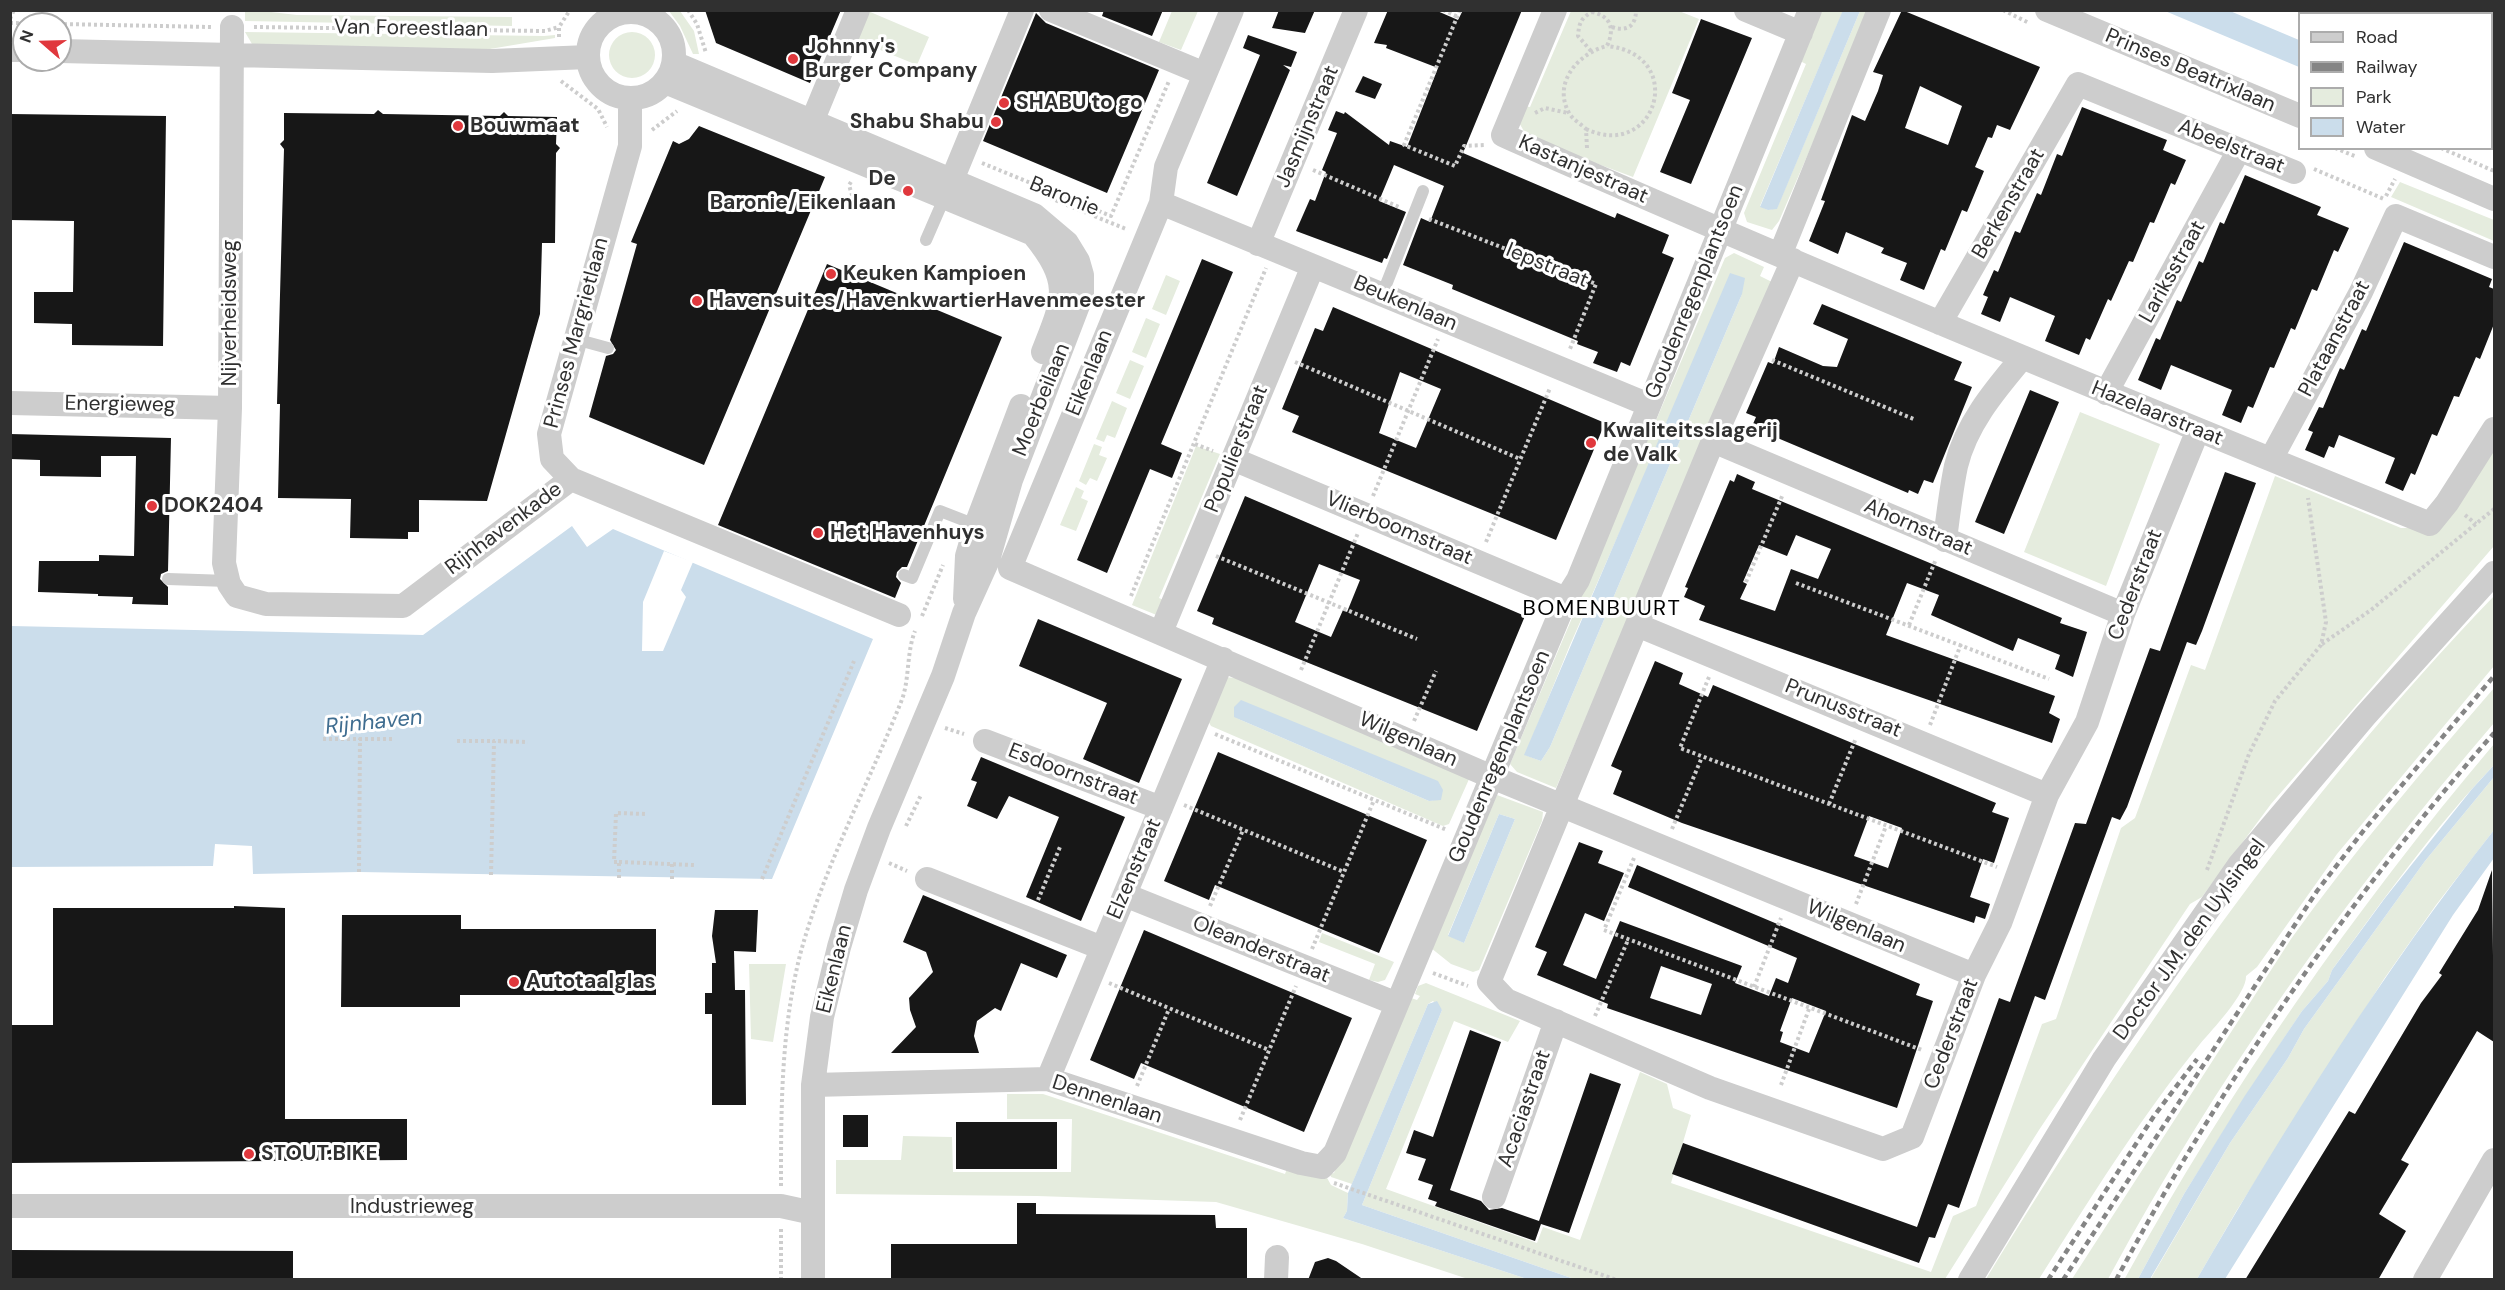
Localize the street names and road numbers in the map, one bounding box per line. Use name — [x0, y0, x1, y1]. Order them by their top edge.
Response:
street label: Van Foreestlaan — [334, 15, 488, 43]
street label: Prinses Beatrixlaan — [2101, 24, 2279, 118]
street label: Jasmijnstraat — [1271, 62, 1345, 192]
street label: Abeelstraat — [2174, 114, 2288, 180]
street label: Kastanjestraat — [1514, 130, 1652, 210]
street label: Berkenstraat — [1967, 144, 2051, 264]
street label: Baronie — [1025, 172, 1103, 222]
street label: Goudenregenplantsoen — [1641, 181, 1749, 403]
street label: Lariksstraat — [2135, 217, 2211, 327]
street label: Prinses Margrietlaan — [539, 235, 615, 431]
street label: Iepstraat — [1502, 238, 1592, 294]
street label: Nijverheidsweg — [217, 240, 243, 386]
street label: Beukenlaan — [1349, 271, 1461, 337]
street label: Plataanstraat — [2294, 277, 2376, 401]
street label: Eikenlaan — [1061, 326, 1119, 420]
street label: Moerbeilaan — [1008, 340, 1076, 460]
street label: Hazelaarstraat — [2088, 376, 2226, 452]
street label: Populierstraat — [1200, 381, 1274, 517]
street label: Energieweg — [64, 391, 176, 419]
street label: Rijnhavenkade — [441, 477, 567, 581]
street label: Vlierboomstraat — [1322, 487, 1476, 571]
street label: Ahornstraat — [1860, 494, 1976, 562]
street label: Cederstraat — [2103, 526, 2169, 644]
street label: Goudenregenplantsoen — [1444, 647, 1556, 867]
street label: Prunusstraat — [1781, 674, 1905, 744]
street label: Wilgenlaan — [1355, 707, 1461, 773]
street label: Esdoornstraat — [1004, 739, 1142, 811]
street label: Elzenstraat — [1102, 815, 1168, 923]
street label: Doctor J.M. den Uylsingel — [2109, 835, 2271, 1045]
street label: Wilgenlaan — [1803, 895, 1909, 959]
street label: Oleanderstraat — [1189, 911, 1333, 989]
street label: Eikenlaan — [812, 922, 858, 1016]
street label: Cederstraat — [1919, 975, 1985, 1093]
street label: Acaciastraat — [1493, 1047, 1557, 1171]
street label: Dennenlaan — [1049, 1070, 1165, 1130]
street label: Industrieweg — [350, 1194, 474, 1220]

